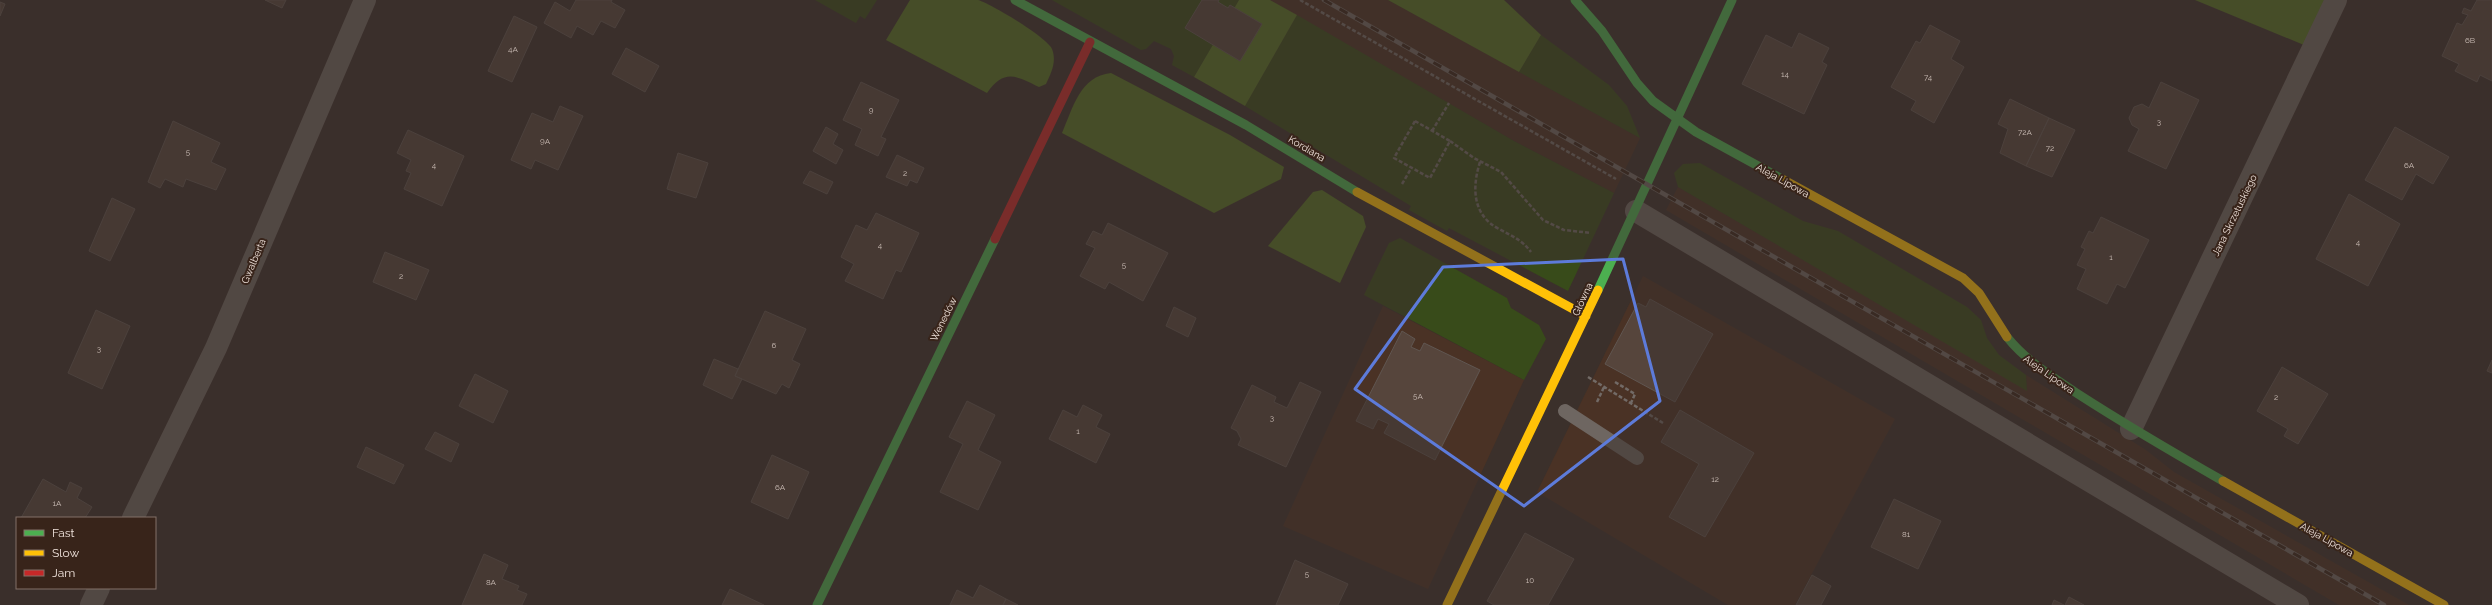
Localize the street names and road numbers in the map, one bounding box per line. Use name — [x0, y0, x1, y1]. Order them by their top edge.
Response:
street label: Kordiana — [1287, 133, 1327, 164]
street label: Aleja Lipowa — [1754, 161, 1811, 200]
street label: Jana Skrzetuskiego — [2210, 173, 2259, 258]
street label: Gwalberta — [239, 237, 268, 285]
street label: Główna — [1570, 281, 1595, 318]
street label: Wenedów — [928, 295, 959, 343]
street label: Aleja Lipowa — [2021, 353, 2076, 396]
street label: Aleja Lipowa — [2298, 520, 2355, 559]

